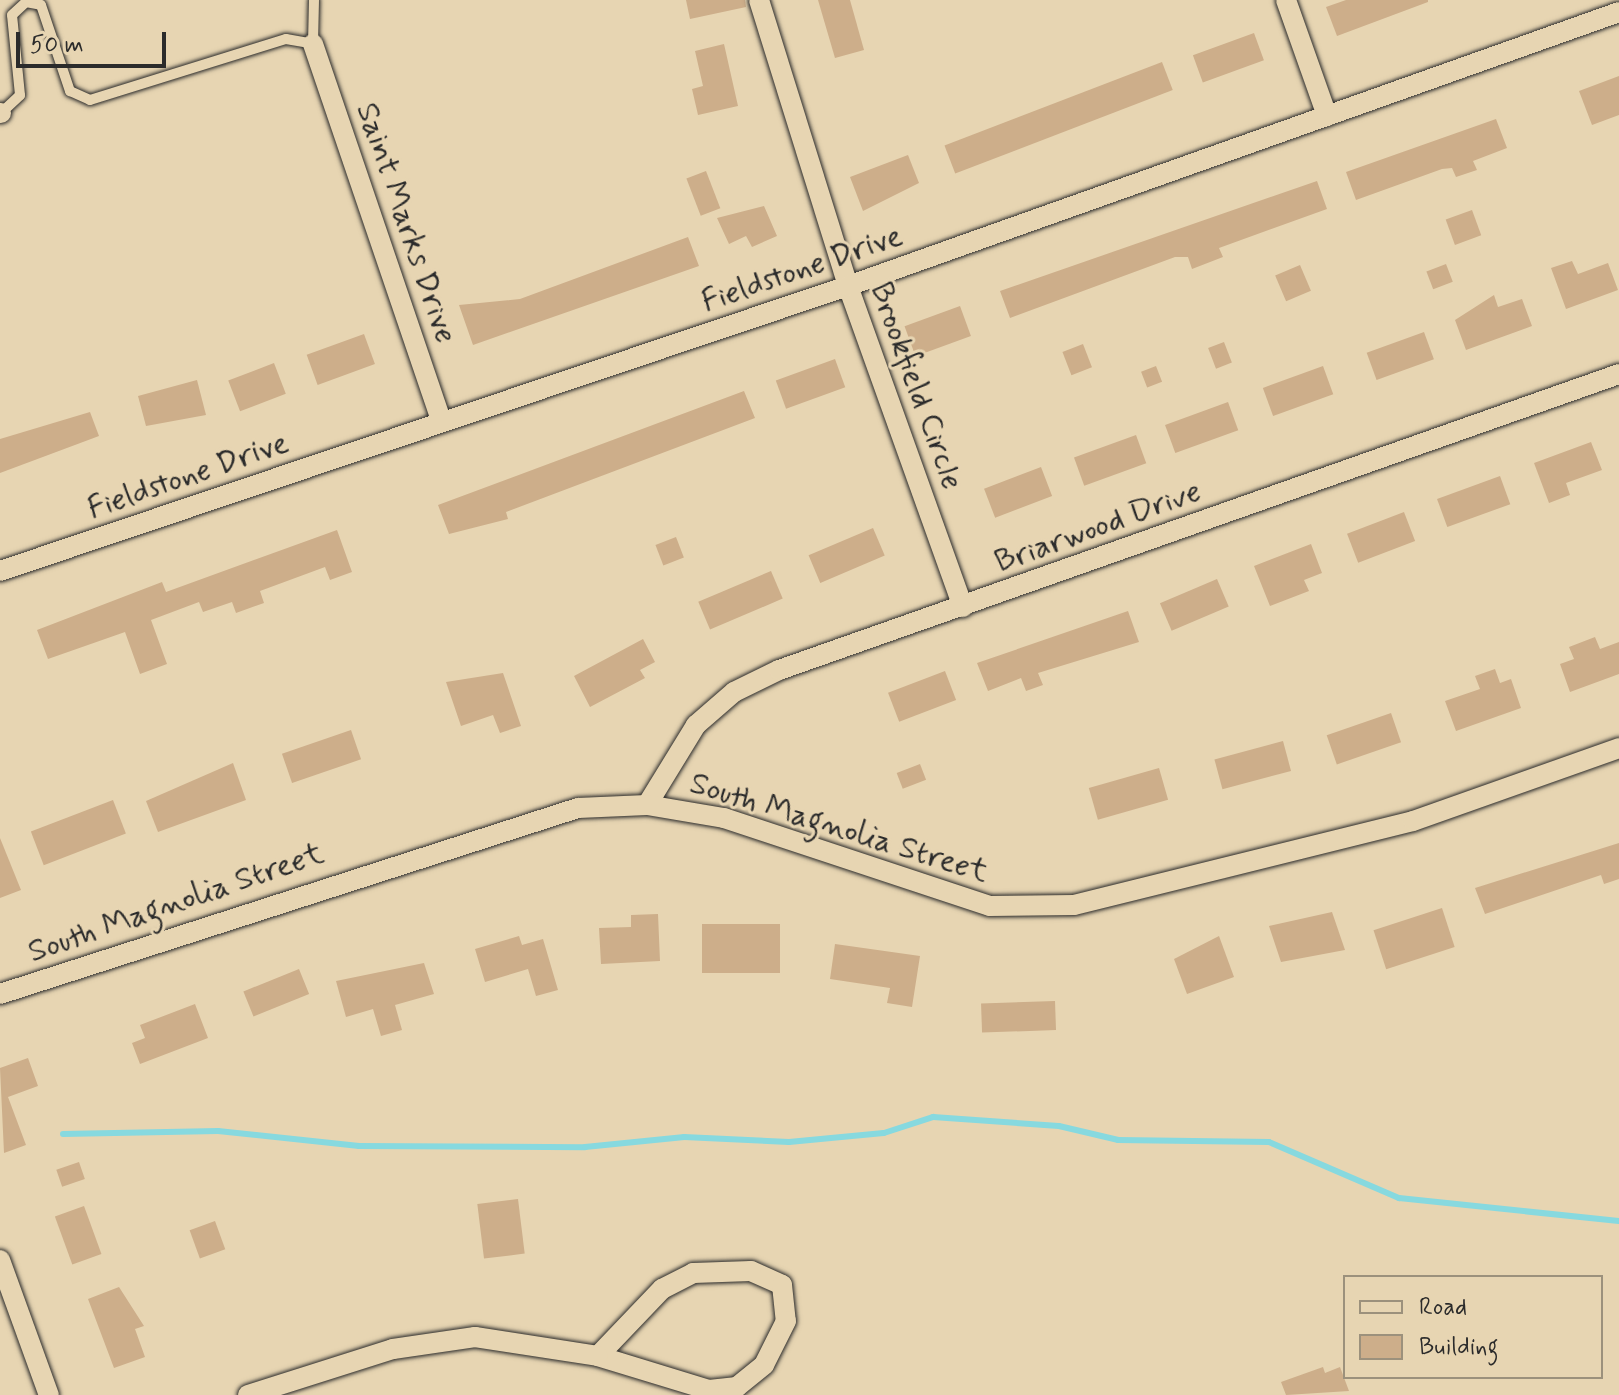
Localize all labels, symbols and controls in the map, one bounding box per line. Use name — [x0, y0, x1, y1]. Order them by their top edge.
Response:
scale bar — [20, 16, 170, 66]
text: 50 m — [30, 30, 84, 61]
street label: Saint Marks Drive — [347, 99, 465, 347]
street label: Fieldstone Drive — [698, 217, 906, 321]
street label: Brookfield Circle — [861, 277, 971, 495]
street label: Fieldstone Drive — [84, 424, 292, 528]
street label: Briarwood Drive — [991, 472, 1205, 582]
street label: South Magnolia Street — [685, 764, 993, 892]
street label: South Magnolia Street — [23, 834, 329, 972]
legend — [1343, 1275, 1603, 1379]
text: Road — [1419, 1292, 1467, 1323]
text: Building — [1419, 1332, 1499, 1363]

